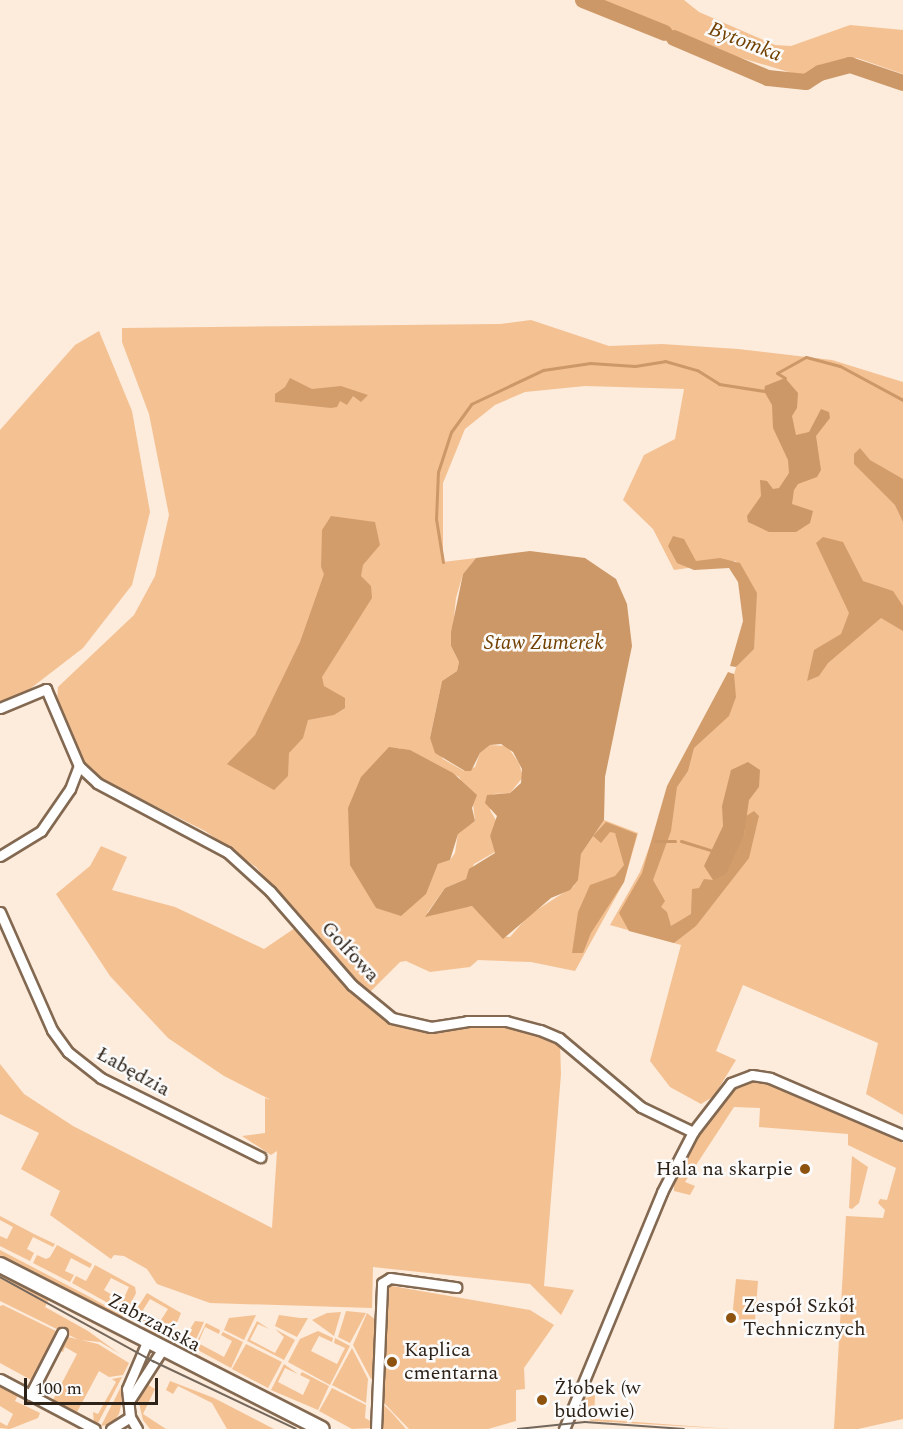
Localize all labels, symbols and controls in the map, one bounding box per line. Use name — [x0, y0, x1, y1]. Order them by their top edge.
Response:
water label: Bytomka — [705, 17, 785, 67]
water label: Staw Zumerek — [484, 630, 604, 656]
street label: Golfowa — [316, 917, 384, 987]
street label: Łabędzia — [92, 1042, 174, 1102]
place label: Hala na skarpie — [656, 1157, 793, 1181]
marker: Hala na skarpie — [798, 1162, 812, 1176]
street label: Zabrzańska — [103, 1288, 205, 1358]
place label: Zespół Szkół Technicznych — [743, 1294, 866, 1341]
marker: Zespół Szkół Technicznych — [724, 1311, 738, 1325]
place label: Kaplica cmentarna — [404, 1338, 498, 1385]
marker: Kaplica cmentarna — [385, 1355, 399, 1369]
scale bar — [27, 1366, 160, 1404]
text: 100 m — [35, 1375, 82, 1402]
place label: Żłobek (w budowie) — [554, 1376, 640, 1423]
marker: Żłobek (w budowie) — [535, 1393, 549, 1407]

